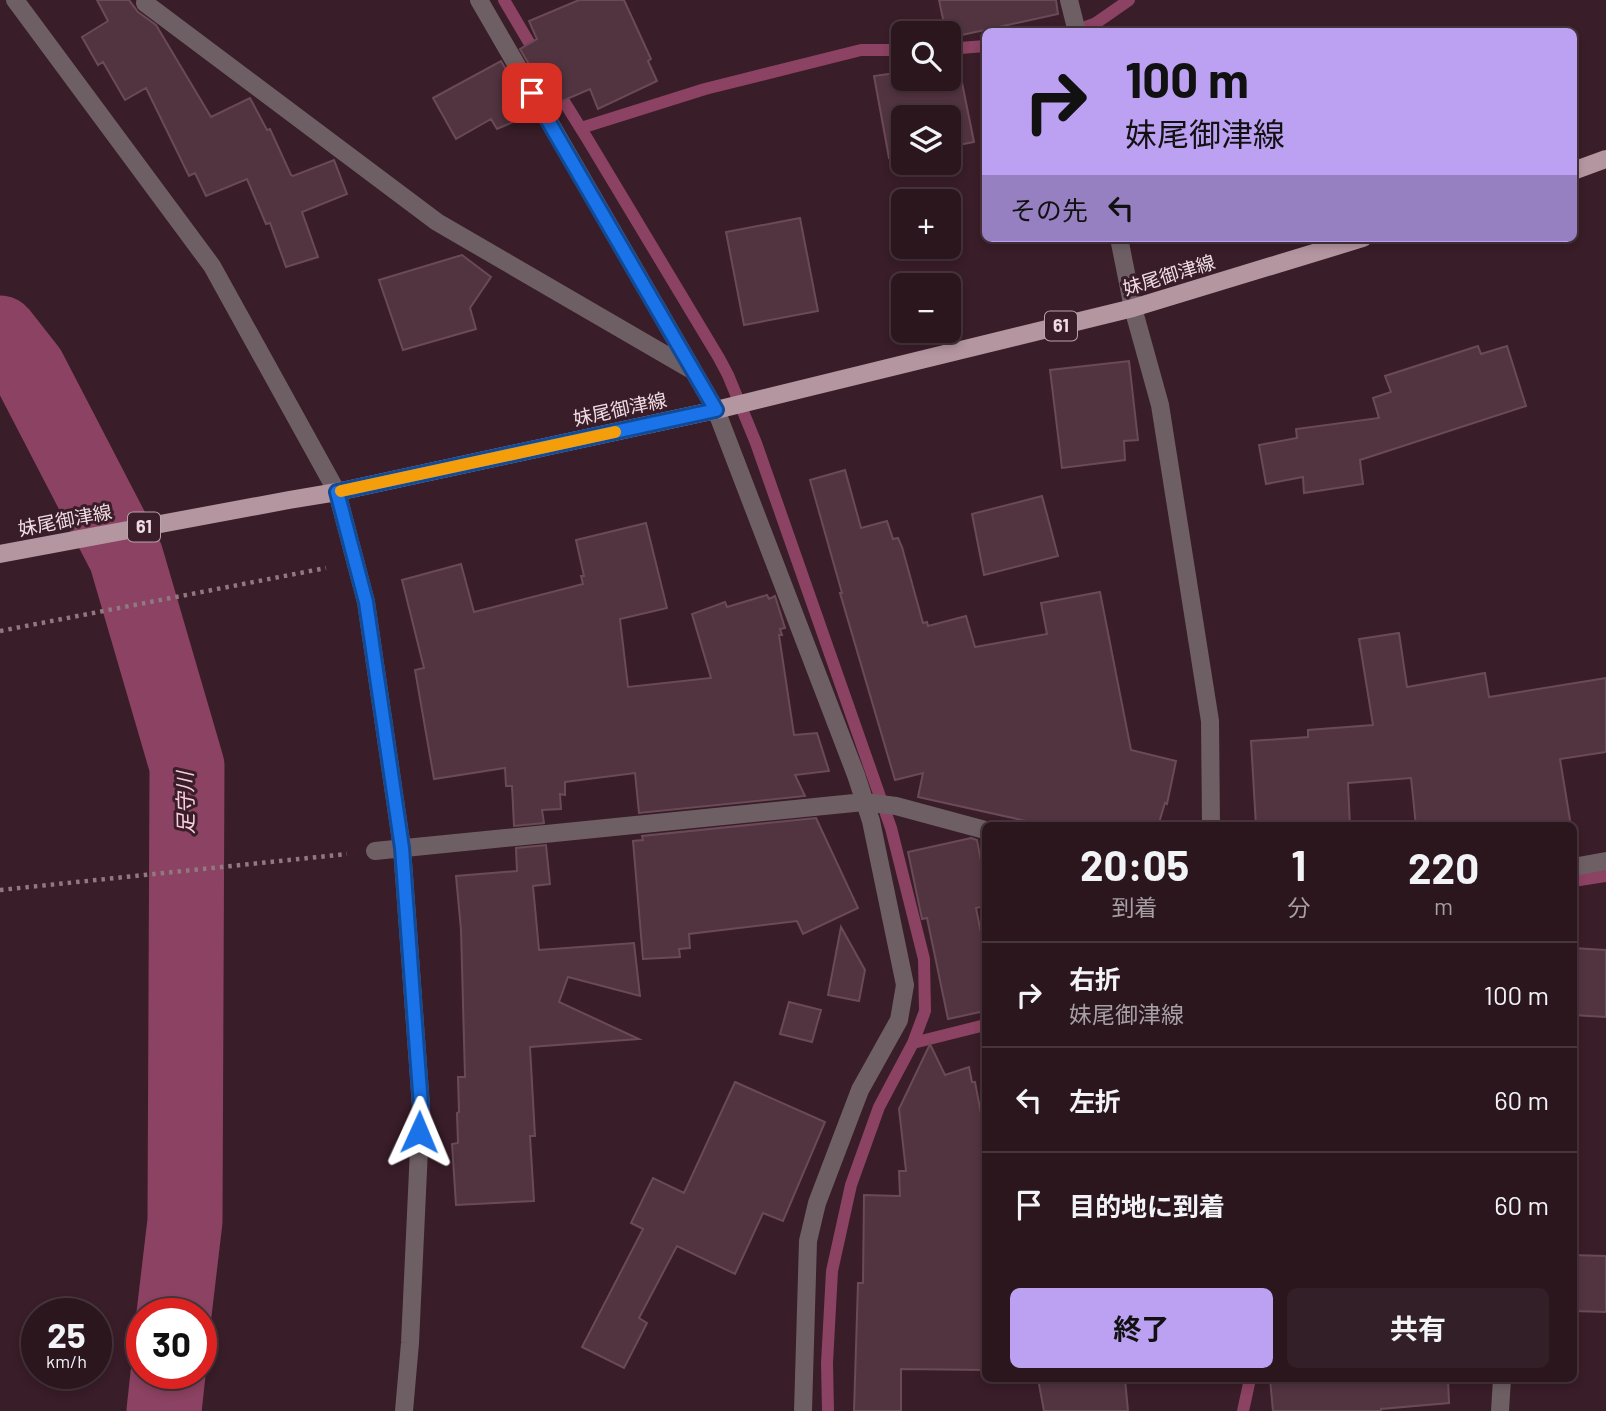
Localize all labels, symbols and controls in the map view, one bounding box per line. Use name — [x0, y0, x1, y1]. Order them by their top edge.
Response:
map controls — [891, 21, 961, 343]
button: search — [891, 21, 961, 91]
text: 100 m — [1125, 49, 1249, 108]
icon: right — [1010, 56, 1101, 147]
pin — [502, 63, 562, 123]
icon: arrive — [513, 74, 551, 112]
button: layers — [891, 105, 961, 175]
text: 妹尾御津線 — [1125, 114, 1285, 152]
button: + — [891, 189, 961, 259]
icon: left — [1102, 189, 1140, 227]
text: その先 — [1010, 194, 1088, 225]
street label: 妹尾御津線 — [1120, 250, 1218, 299]
button: − — [891, 273, 961, 343]
road number: 61 — [1045, 312, 1077, 340]
street label: 妹尾御津線 — [571, 387, 669, 430]
street label: 妹尾御津線 — [16, 499, 114, 540]
road number: 61 — [128, 512, 160, 542]
water label: 足守川 — [171, 769, 198, 835]
text: 20:05 — [1080, 839, 1189, 889]
text: 1 — [1291, 839, 1306, 889]
text: 220 — [1408, 842, 1479, 892]
text: m — [1434, 892, 1453, 920]
text: 到着 — [1112, 893, 1158, 921]
text: 分 — [1287, 893, 1310, 921]
text: 右折 — [1069, 963, 1121, 994]
icon: right — [1010, 976, 1048, 1014]
text: 100 m — [1484, 979, 1549, 1010]
text: 妹尾御津線 — [1069, 1000, 1184, 1028]
icon: left — [1010, 1081, 1048, 1119]
text: 60 m — [1494, 1084, 1549, 1115]
text: 左折 — [1069, 1085, 1121, 1116]
position arrow — [382, 1095, 456, 1169]
icon: arrive — [1010, 1186, 1048, 1224]
text: 60 m — [1494, 1189, 1549, 1220]
text: 目的地に到着 — [1069, 1190, 1225, 1221]
button: 終了 — [1010, 1288, 1273, 1368]
button: 共有 — [1287, 1288, 1549, 1368]
speed limit sign: 30 — [126, 1298, 217, 1389]
text: 25 — [47, 1313, 86, 1355]
text: km/h — [46, 1350, 87, 1372]

